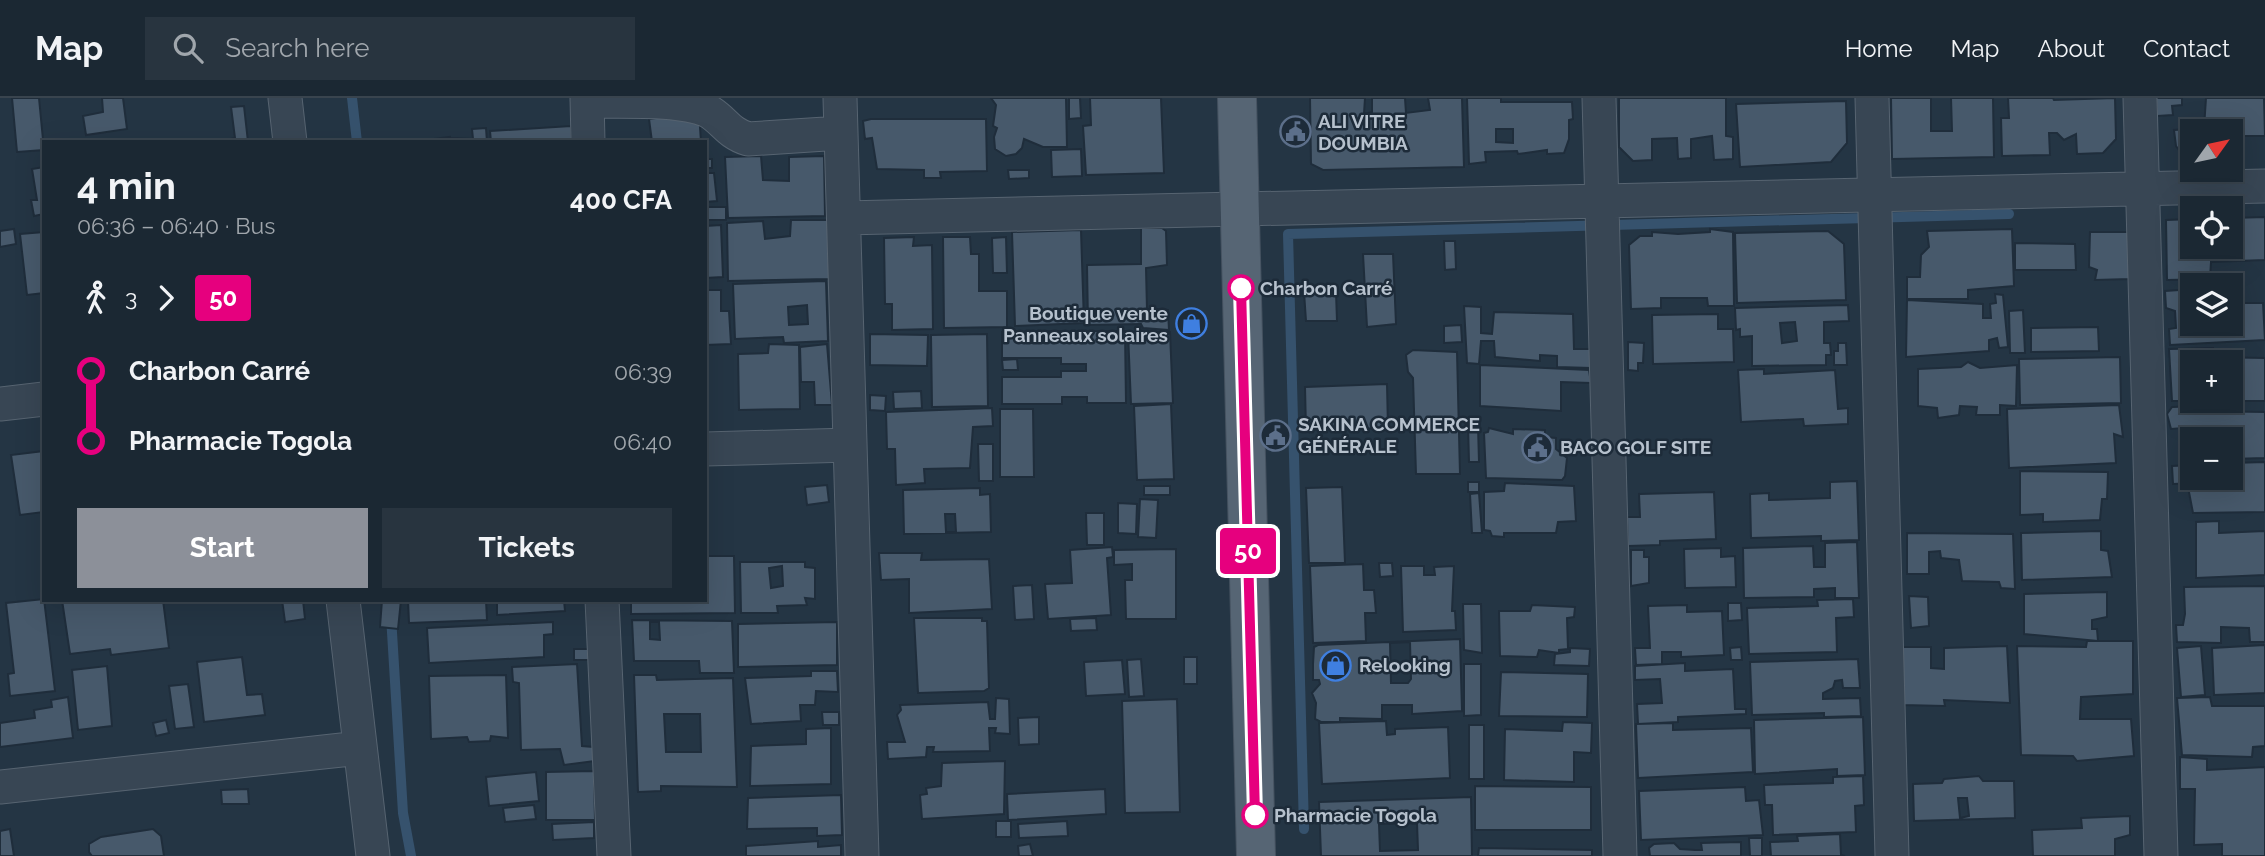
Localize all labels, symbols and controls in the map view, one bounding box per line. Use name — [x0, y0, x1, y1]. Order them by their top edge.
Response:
search box — [145, 17, 635, 80]
text: Map — [35, 29, 103, 68]
icon: search — [169, 29, 207, 67]
text: Search here — [225, 33, 370, 63]
text: Home — [1845, 34, 1913, 63]
text: Map — [1951, 34, 1999, 63]
text: About — [2037, 34, 2105, 63]
text: Contact — [2143, 34, 2230, 63]
place label: ALI VITRE DOUMBIA — [1318, 110, 1408, 154]
public building icon: ALI VITRE DOUMBIA — [1278, 115, 1312, 149]
north arrow — [2180, 119, 2244, 182]
map controls — [2180, 119, 2243, 490]
text: 4 min — [77, 163, 176, 208]
text: 400 CFA — [570, 185, 672, 215]
button: locate — [2180, 196, 2243, 259]
text: 06:36 – 06:40 · Bus — [77, 212, 275, 239]
button: layers — [2180, 273, 2243, 336]
marker: Charbon Carré — [1228, 275, 1254, 301]
place label: Charbon Carré — [1260, 277, 1392, 299]
icon: walk — [77, 279, 115, 317]
icon: forward — [147, 279, 185, 317]
text: 50 — [209, 283, 237, 312]
text: 3 — [125, 284, 137, 311]
place label: Boutique vente Panneaux solaires — [1003, 302, 1168, 346]
shop icon: Boutique vente Panneaux solaires — [1174, 307, 1208, 341]
button: + — [2180, 350, 2243, 413]
text: Charbon Carré — [129, 356, 310, 386]
text: 06:39 — [614, 358, 672, 385]
place label: SAKINA COMMERCE GÉNÉRALE — [1298, 413, 1480, 457]
public building icon: SAKINA COMMERCE GÉNÉRALE — [1258, 418, 1292, 452]
text: Pharmacie Togola — [129, 426, 352, 456]
button: − — [2180, 427, 2243, 490]
text: 06:40 — [613, 428, 672, 455]
public building icon: BACO GOLF SITE — [1520, 430, 1554, 464]
place label: BACO GOLF SITE — [1560, 436, 1711, 458]
button: Start — [77, 508, 368, 588]
button: Tickets — [382, 508, 672, 588]
line badge: 50 — [1216, 528, 1280, 574]
text: 50 — [1234, 536, 1262, 565]
shop icon: Relooking — [1319, 648, 1353, 682]
place label: Relooking — [1359, 654, 1451, 676]
marker: Pharmacie Togola — [1242, 802, 1268, 828]
place label: Pharmacie Togola — [1274, 804, 1437, 826]

